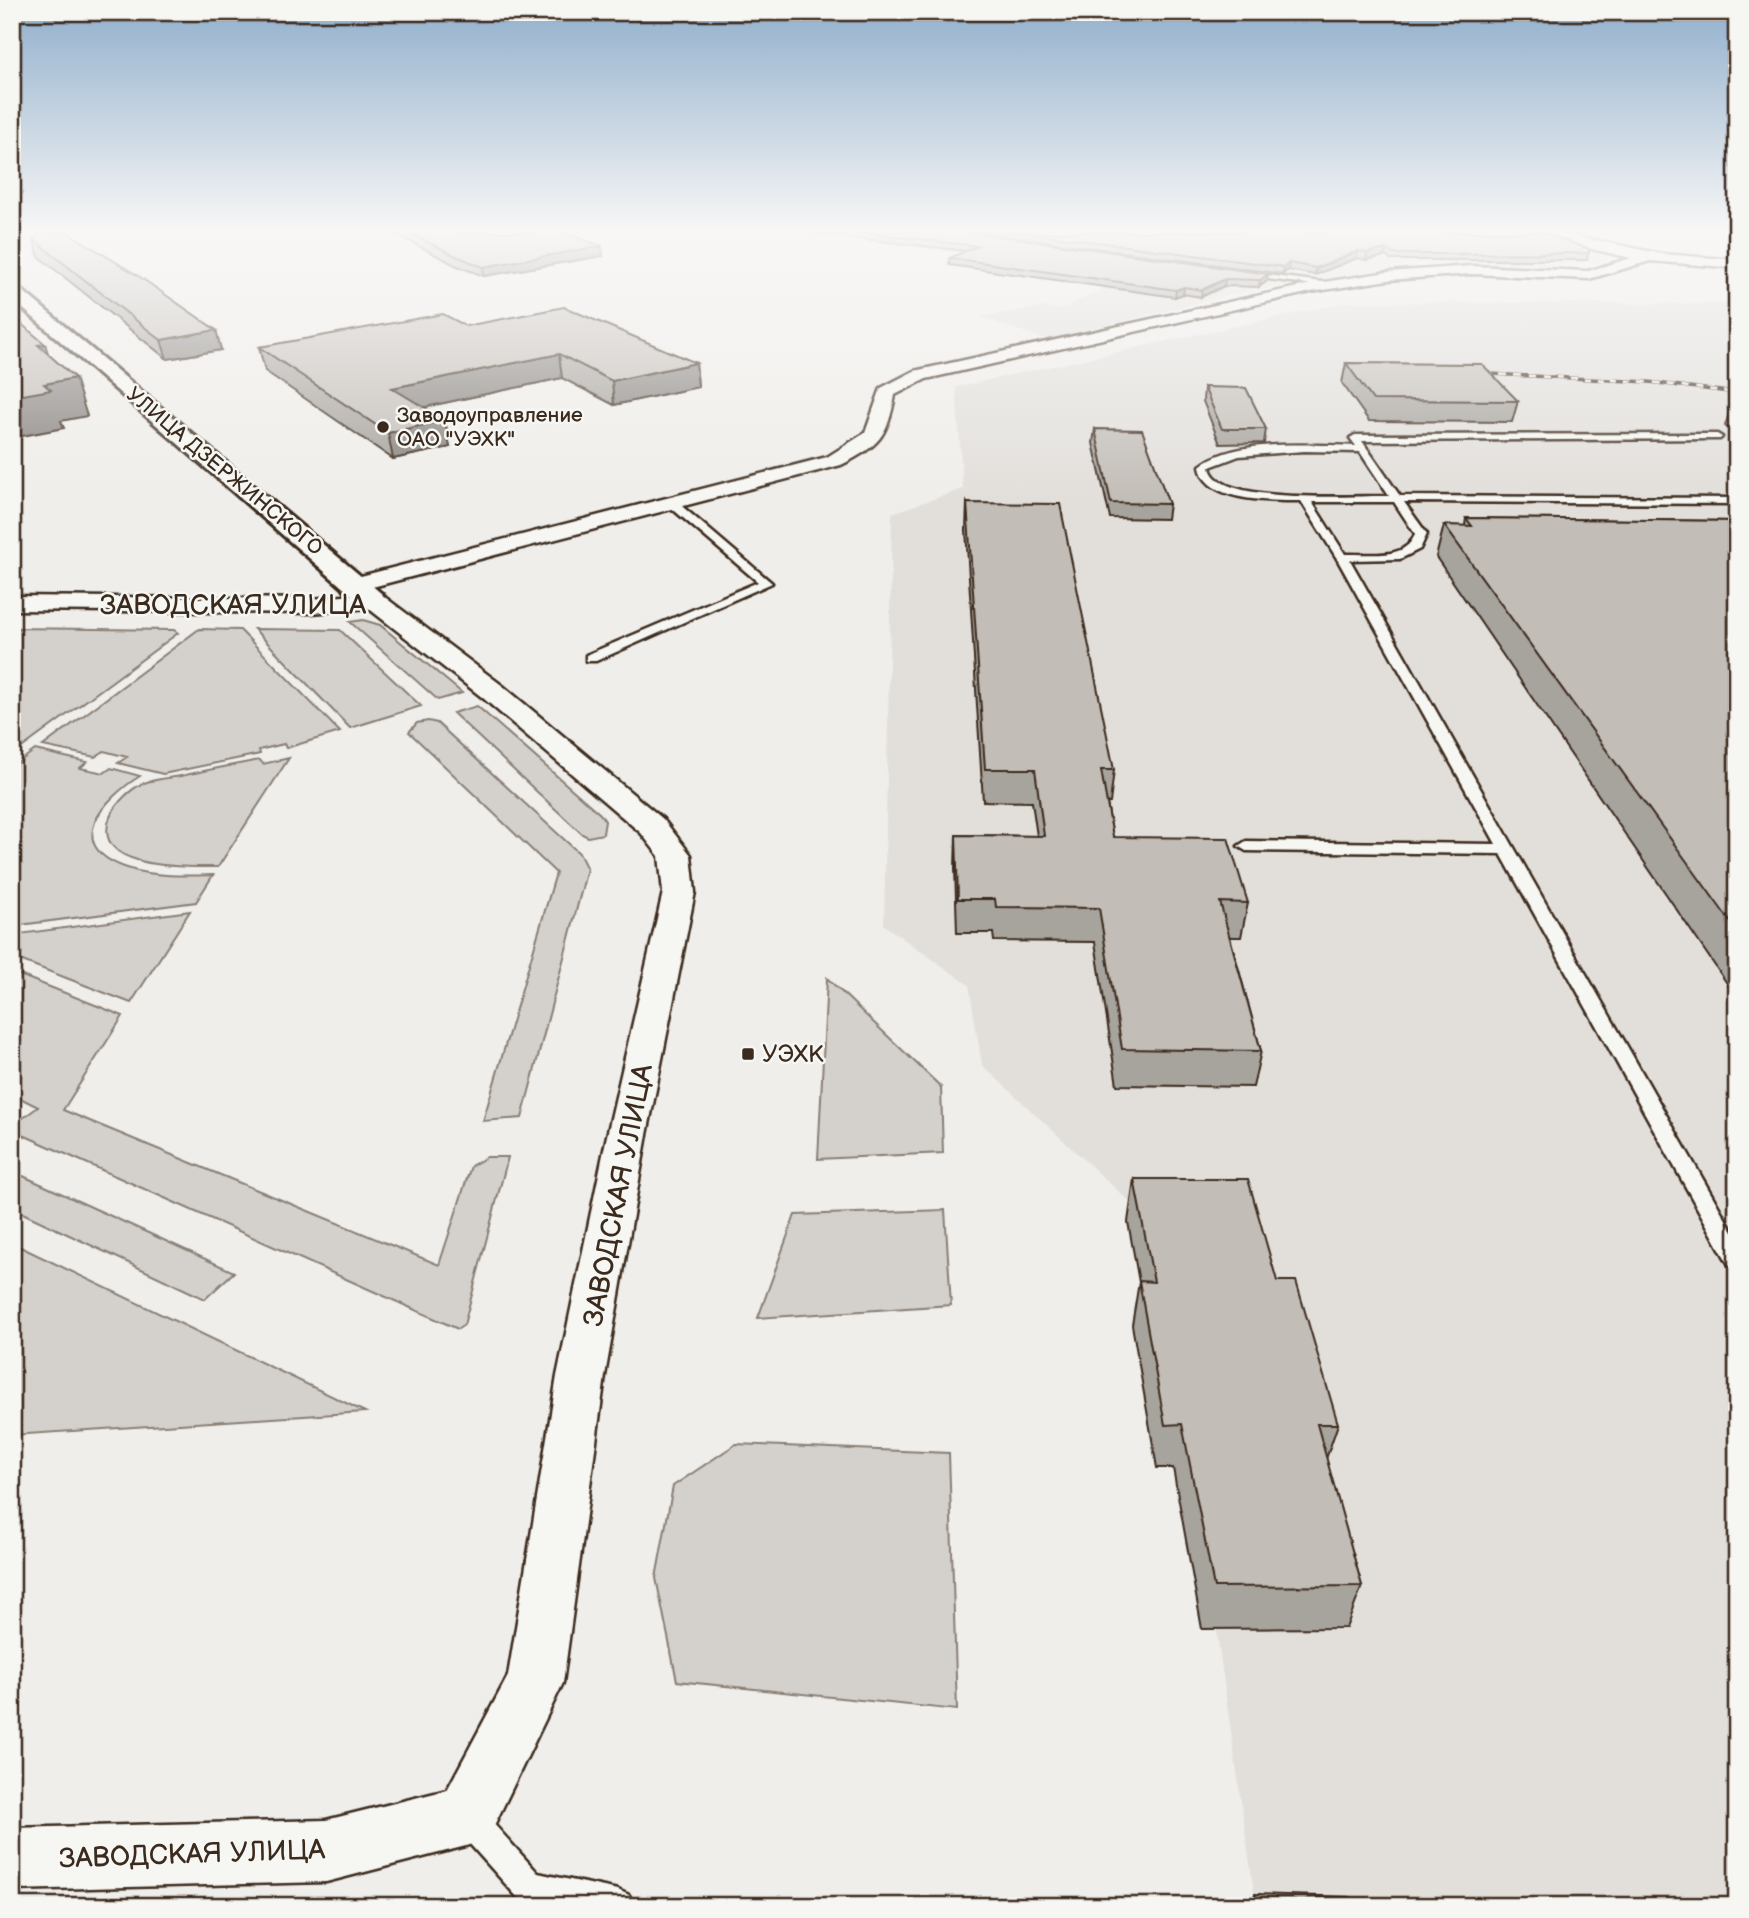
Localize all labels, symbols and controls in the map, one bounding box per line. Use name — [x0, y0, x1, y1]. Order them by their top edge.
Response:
street label: УЛИЦА ДЗЕРЖИНСКОГО — [121, 382, 328, 561]
place label: Заводоуправление ОАО "УЭХК" — [397, 403, 583, 452]
marker: Заводоуправление ОАО "УЭХК" — [375, 419, 391, 435]
street label: ЗАВОДСКАЯ УЛИЦА — [100, 589, 367, 622]
place label: УЭХК — [762, 1040, 824, 1069]
marker: УЭХК — [740, 1046, 756, 1062]
street label: ЗАВОДСКАЯ УЛИЦА — [577, 1060, 660, 1329]
street label: ЗАВОДСКАЯ УЛИЦА — [58, 1833, 327, 1876]

